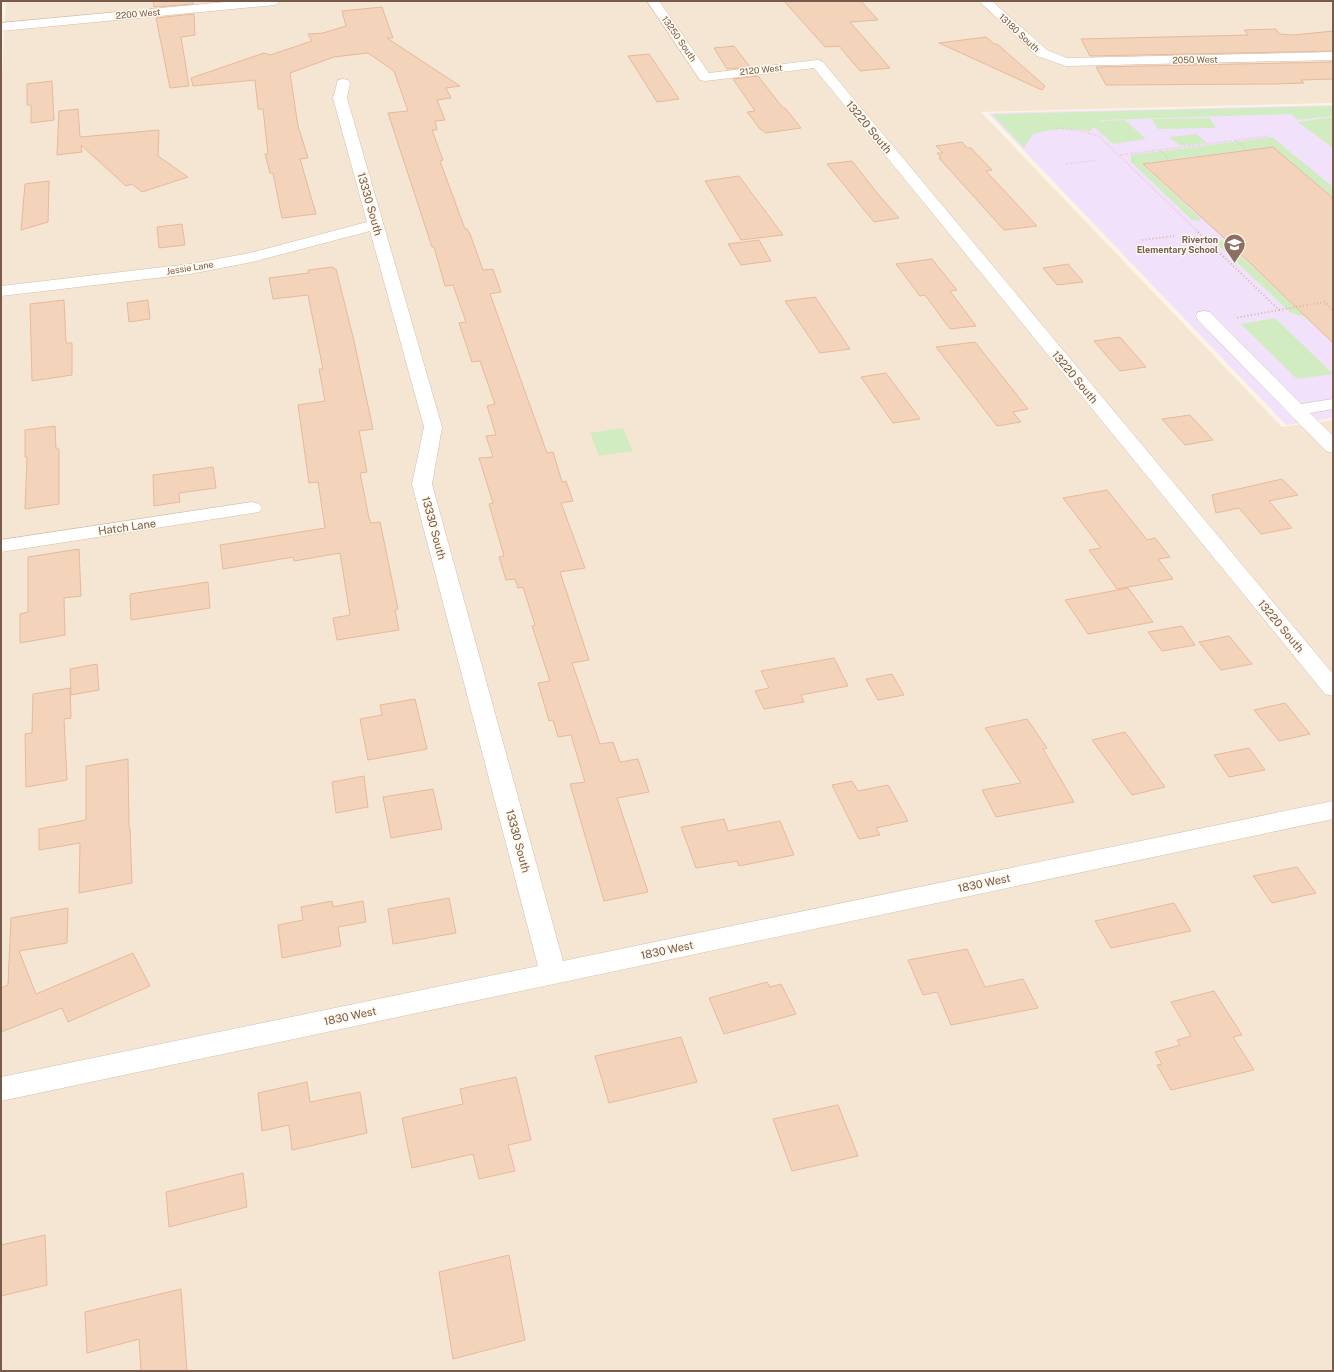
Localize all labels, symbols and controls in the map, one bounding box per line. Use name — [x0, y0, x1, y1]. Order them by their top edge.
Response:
street label: 2200 West — [115, 6, 161, 21]
street label: 13180 South — [997, 11, 1042, 54]
street label: 13250 South — [660, 14, 699, 64]
street label: 2050 West — [1172, 54, 1218, 65]
street label: 2120 West — [739, 62, 783, 77]
street label: 13220 South — [844, 98, 894, 156]
street label: 13330 South — [355, 171, 385, 237]
school or university icon: Riverton Elementary School — [1221, 232, 1247, 265]
place label: Riverton Elementary School — [1137, 234, 1218, 255]
street label: Jessie Lane — [166, 258, 214, 277]
street label: 13220 South — [1050, 348, 1100, 406]
street label: 13330 South — [420, 495, 448, 561]
street label: Hatch Lane — [97, 517, 157, 537]
street label: 13220 South — [1256, 597, 1306, 655]
street label: 13330 South — [504, 808, 532, 874]
street label: 1830 West — [957, 872, 1011, 894]
street label: 1830 West — [640, 939, 694, 961]
street label: 1830 West — [323, 1005, 377, 1027]

